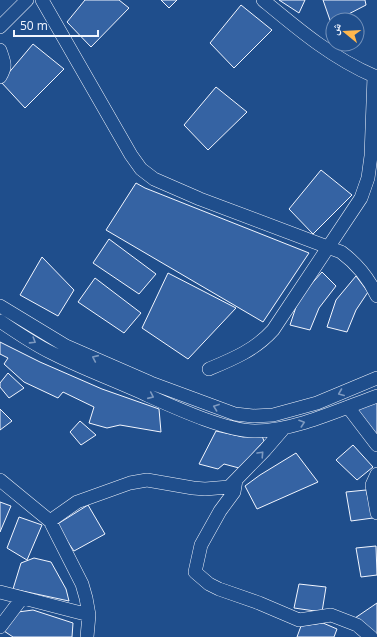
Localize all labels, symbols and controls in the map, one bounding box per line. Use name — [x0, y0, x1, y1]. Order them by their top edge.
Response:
scale bar — [14, 12, 98, 38]
north arrow — [325, 12, 365, 52]
text: 50 m — [20, 17, 48, 34]
text: ش — [326, 21, 345, 37]
one-way arrow — [29, 337, 36, 344]
one-way arrow — [92, 355, 99, 363]
one-way arrow — [337, 388, 345, 396]
one-way arrow — [147, 392, 154, 400]
one-way arrow — [212, 404, 219, 412]
one-way arrow — [298, 419, 305, 427]
one-way arrow — [256, 452, 263, 459]

